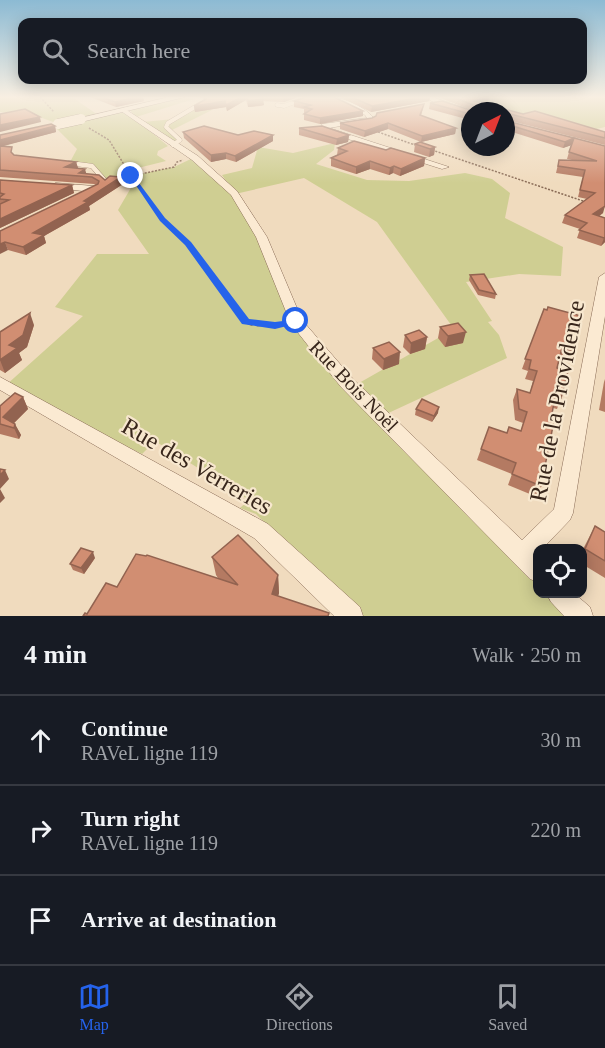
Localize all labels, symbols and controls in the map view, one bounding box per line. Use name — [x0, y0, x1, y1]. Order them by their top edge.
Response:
search box — [18, 18, 587, 84]
icon: search — [39, 35, 72, 68]
text: Search here — [87, 38, 190, 63]
north arrow — [461, 102, 515, 156]
route end — [117, 162, 143, 188]
street label: Rue de la Providence — [525, 298, 589, 504]
route start — [282, 307, 308, 333]
street label: Rue Bois Noël — [305, 336, 403, 436]
street label: Rue des Verreries — [117, 413, 277, 519]
map controls — [533, 544, 587, 598]
button: locate — [533, 544, 587, 598]
text: 4 min — [24, 640, 87, 669]
text: Walk · 250 m — [472, 644, 581, 666]
text: Continue — [81, 716, 168, 741]
icon: ahead — [24, 724, 57, 757]
text: 30 m — [540, 729, 581, 751]
text: RAVeL ligne 119 — [81, 742, 218, 764]
text: Turn right — [81, 806, 180, 831]
icon: right — [24, 814, 57, 847]
text: 220 m — [530, 819, 581, 841]
text: RAVeL ligne 119 — [81, 832, 218, 854]
icon: arrive — [24, 904, 57, 937]
text: Arrive at destination — [81, 907, 277, 932]
tab: Map — [78, 980, 111, 1034]
tab: Directions — [266, 980, 333, 1034]
tab: Saved — [488, 980, 527, 1034]

